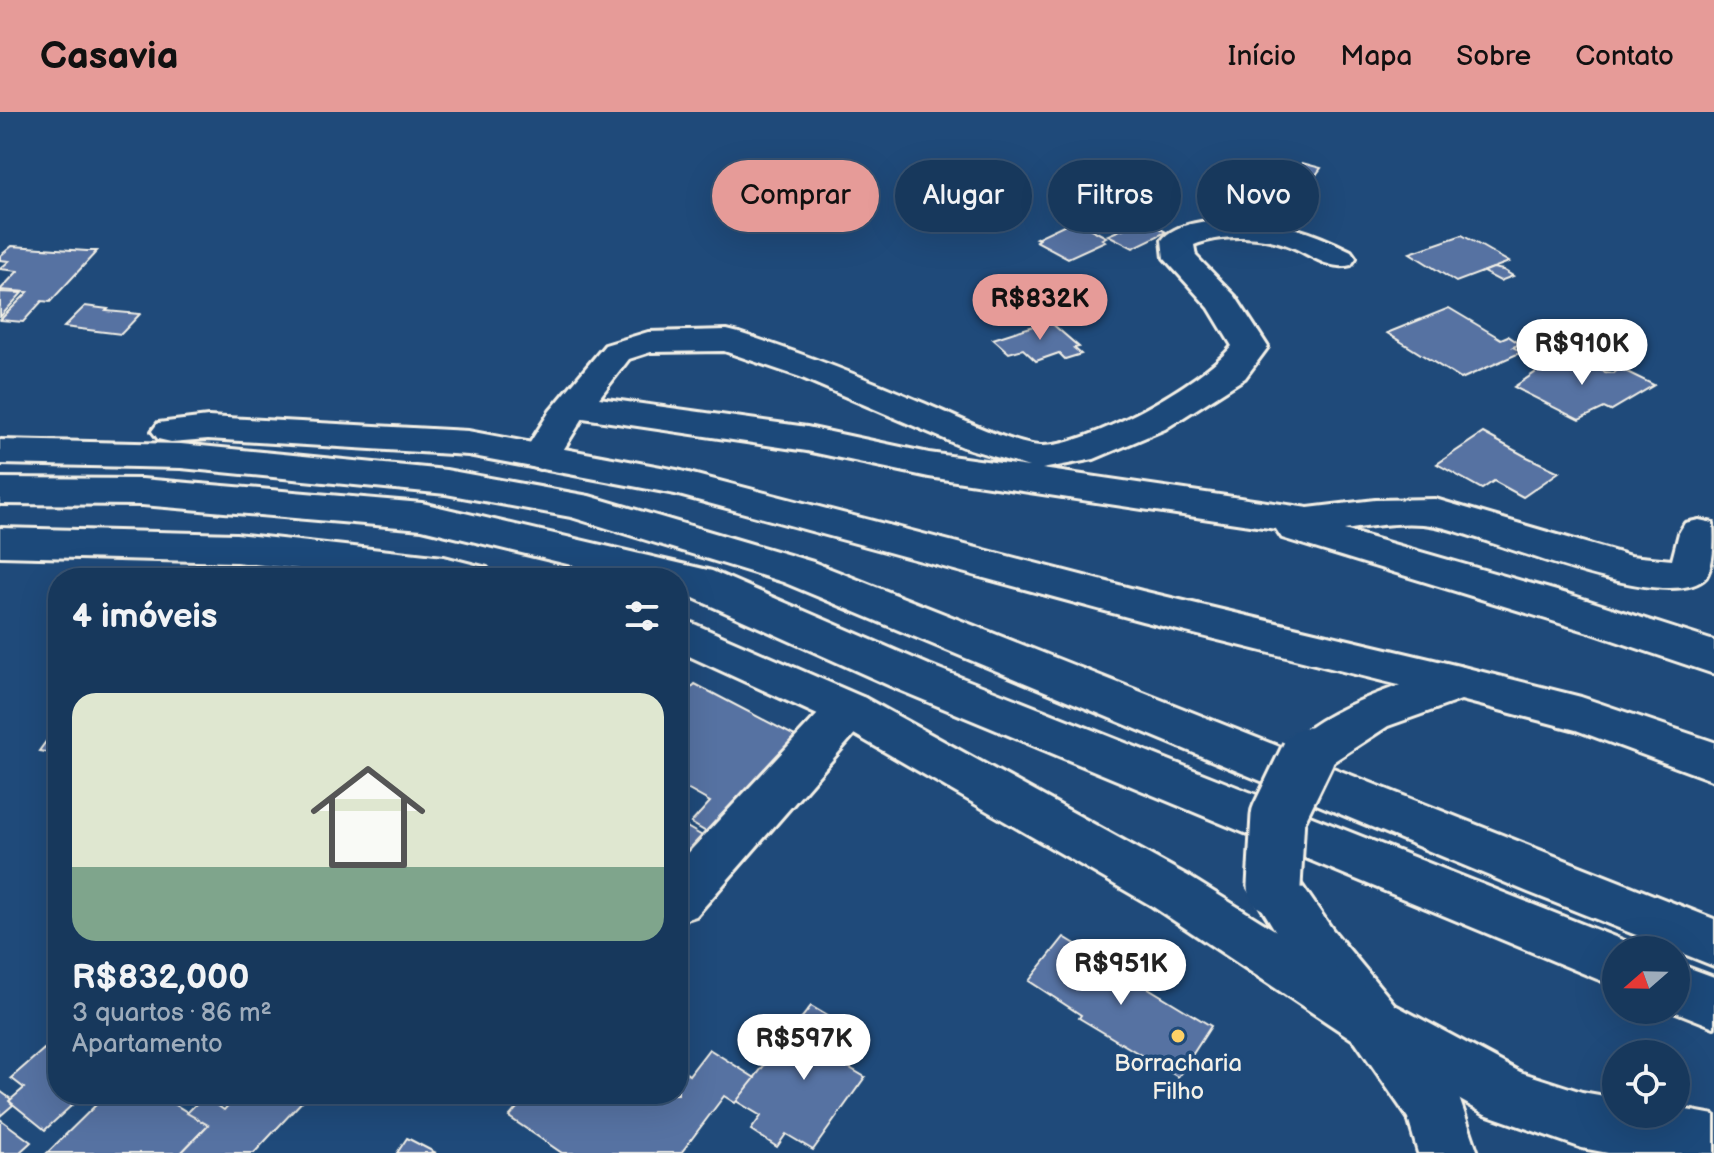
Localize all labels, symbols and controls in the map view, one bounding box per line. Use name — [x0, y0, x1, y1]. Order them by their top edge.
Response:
text: Casavia — [40, 34, 178, 79]
text: Início — [1228, 40, 1296, 73]
text: Mapa — [1340, 40, 1412, 73]
text: Sobre — [1456, 40, 1531, 73]
text: Contato — [1575, 40, 1674, 73]
chip: Comprar — [712, 160, 879, 232]
chip: Alugar — [895, 160, 1032, 232]
chip: Filtros — [1048, 160, 1181, 232]
chip: Novo — [1197, 160, 1319, 232]
pin: R$832K — [975, 274, 1105, 342]
text: R$832K — [990, 284, 1090, 315]
pin: R$910K — [1517, 319, 1647, 387]
text: R$910K — [1534, 329, 1630, 360]
icon: filters — [620, 594, 664, 638]
text: 4 imóveis — [72, 596, 218, 637]
icon: home — [296, 745, 440, 889]
north arrow — [1602, 936, 1690, 1024]
map controls — [1602, 936, 1690, 1128]
pin: R$951K — [1056, 939, 1186, 1007]
text: R$951K — [1074, 949, 1168, 980]
text: R$832,000 — [72, 957, 249, 998]
text: 3 quartos · 86 m² — [72, 998, 272, 1029]
pin: R$597K — [739, 1014, 869, 1082]
text: R$597K — [755, 1024, 853, 1055]
marker: Borracharia Filho — [1169, 1027, 1187, 1045]
text: Apartamento — [72, 1029, 223, 1060]
button: locate — [1602, 1040, 1690, 1128]
place label: Borracharia Filho — [1114, 1049, 1242, 1106]

